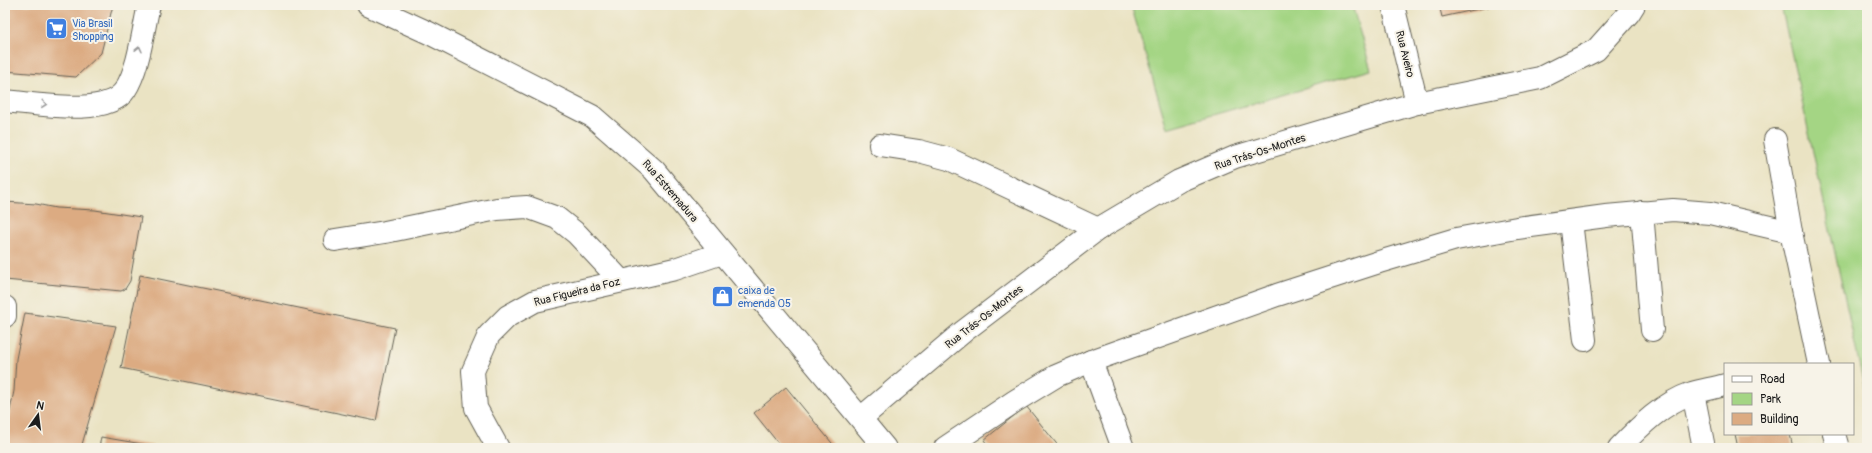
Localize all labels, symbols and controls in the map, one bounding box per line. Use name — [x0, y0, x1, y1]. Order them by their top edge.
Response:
supermarket icon: Via Brasil Shopping — [43, 16, 69, 42]
place label: Via Brasil Shopping — [72, 17, 114, 43]
street label: Rua Aveiro — [1393, 29, 1417, 79]
one-way arrow — [134, 46, 143, 53]
one-way arrow — [41, 100, 47, 109]
street label: Rua Trás-Os-Montes — [1213, 131, 1307, 173]
street label: Rua Estremadura — [639, 157, 701, 225]
street label: Rua Figueira da Foz — [533, 275, 622, 309]
shop icon: caixa de emenda 05 — [709, 283, 735, 309]
street label: Rua Trás-Os-Montes — [943, 283, 1026, 351]
place label: caixa de emenda 05 — [738, 284, 791, 310]
legend — [1724, 363, 1854, 435]
text: Road — [1760, 372, 1785, 387]
text: Park — [1760, 392, 1781, 407]
north arrow — [18, 395, 58, 435]
text: N — [35, 399, 46, 413]
text: Building — [1760, 412, 1799, 427]

